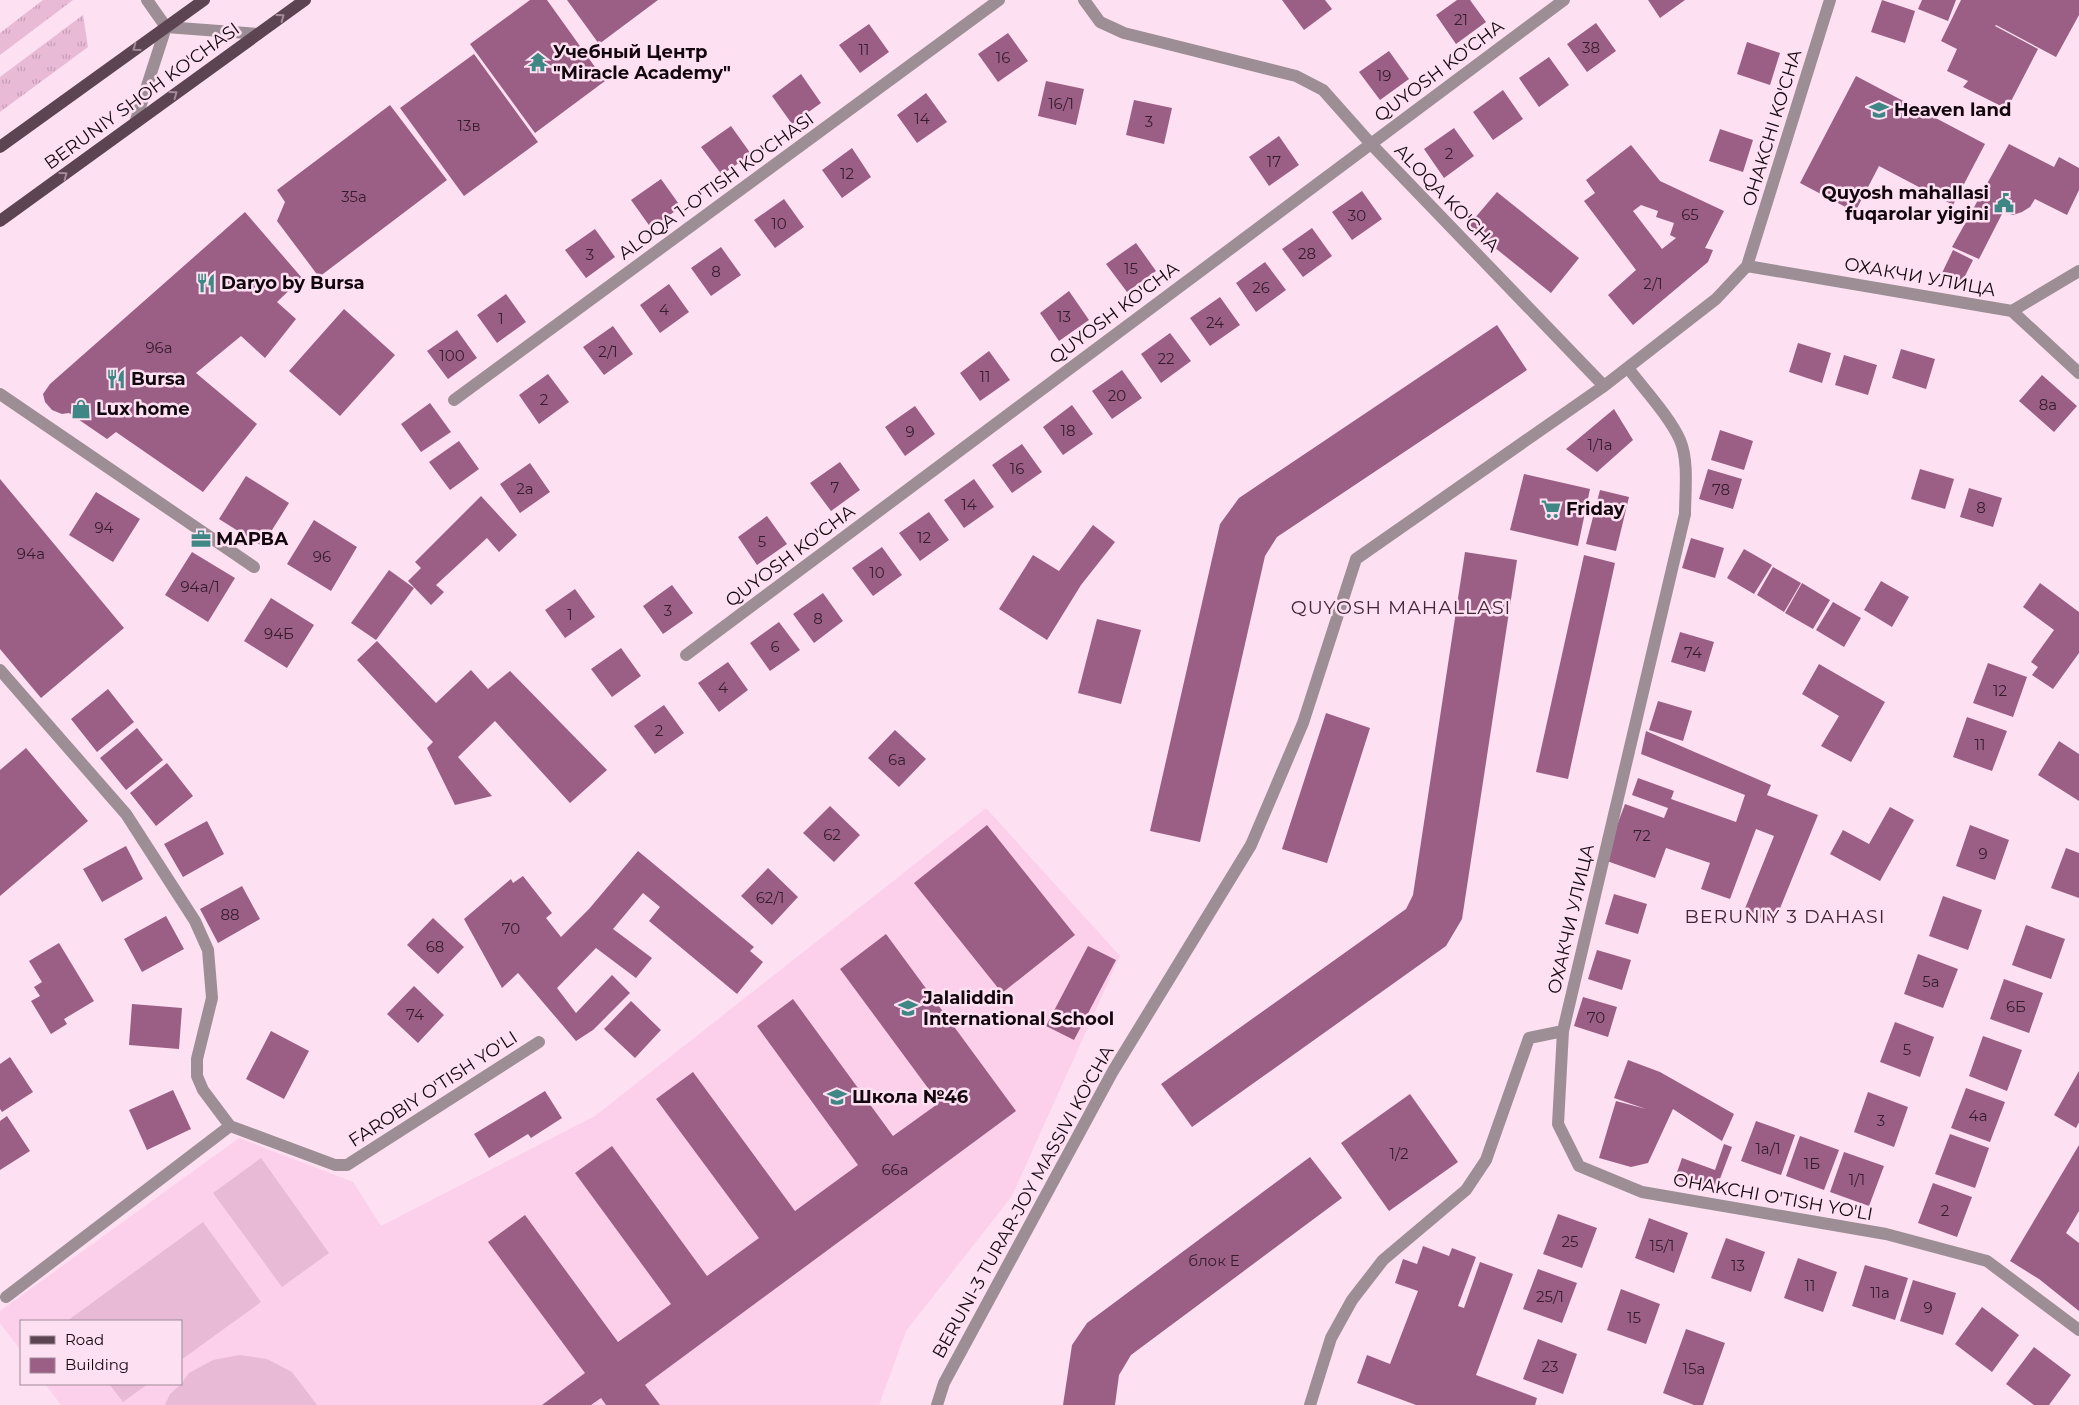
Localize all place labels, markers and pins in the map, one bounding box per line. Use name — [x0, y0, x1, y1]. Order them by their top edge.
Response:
place label: Учебный Центр "Miracle Academy" — [553, 41, 731, 84]
temple icon: Учебный Центр "Miracle Academy" — [527, 51, 549, 73]
school or university icon: Heaven land — [1868, 99, 1890, 121]
place label: Heaven land — [1894, 99, 2011, 121]
place label: Quyosh mahallasi fuqarolar yigini — [1822, 182, 1989, 225]
public building icon: Quyosh mahallasi fuqarolar yigini — [1993, 192, 2015, 214]
restaurant icon: Daryo by Bursa — [195, 272, 217, 294]
place label: Daryo by Bursa — [221, 272, 365, 294]
restaurant icon: Bursa — [105, 368, 127, 390]
place label: Bursa — [131, 368, 186, 390]
shop icon: Lux home — [70, 398, 92, 420]
place label: Lux home — [96, 398, 190, 420]
supermarket icon: Friday — [1540, 498, 1562, 520]
place label: Friday — [1566, 498, 1625, 520]
office icon: МАРВА — [190, 528, 212, 550]
place label: МАРВА — [216, 528, 289, 550]
place label: Jalaliddin International School — [922, 987, 1114, 1030]
school or university icon: Jalaliddin International School — [897, 997, 919, 1019]
school or university icon: Школа №46 — [826, 1086, 848, 1108]
place label: Школа №46 — [852, 1086, 969, 1108]

